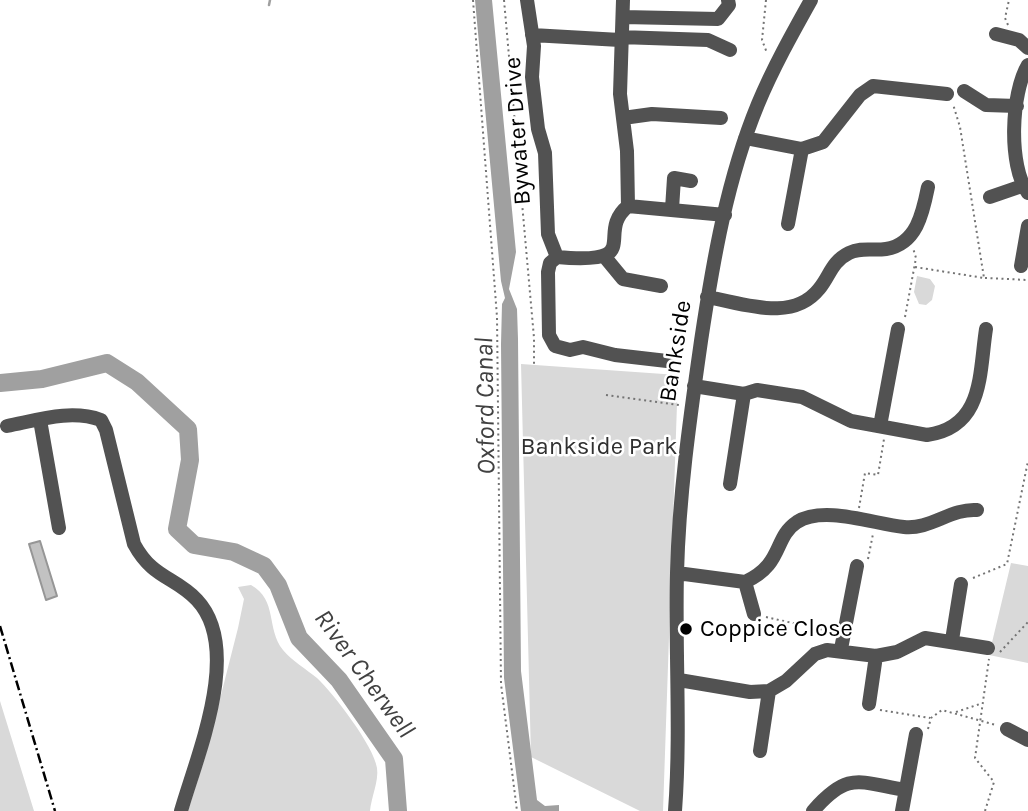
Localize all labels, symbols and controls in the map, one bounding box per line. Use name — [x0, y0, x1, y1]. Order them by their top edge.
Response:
street label: Bywater Drive — [498, 56, 538, 206]
street label: Bankside — [654, 298, 698, 404]
water label: Oxford Canal — [469, 337, 503, 475]
park label: Bankside Park — [521, 433, 677, 461]
water label: River Cherwell — [307, 604, 421, 744]
place label: Coppice Close — [700, 615, 853, 643]
marker: Coppice Close — [678, 621, 694, 637]

